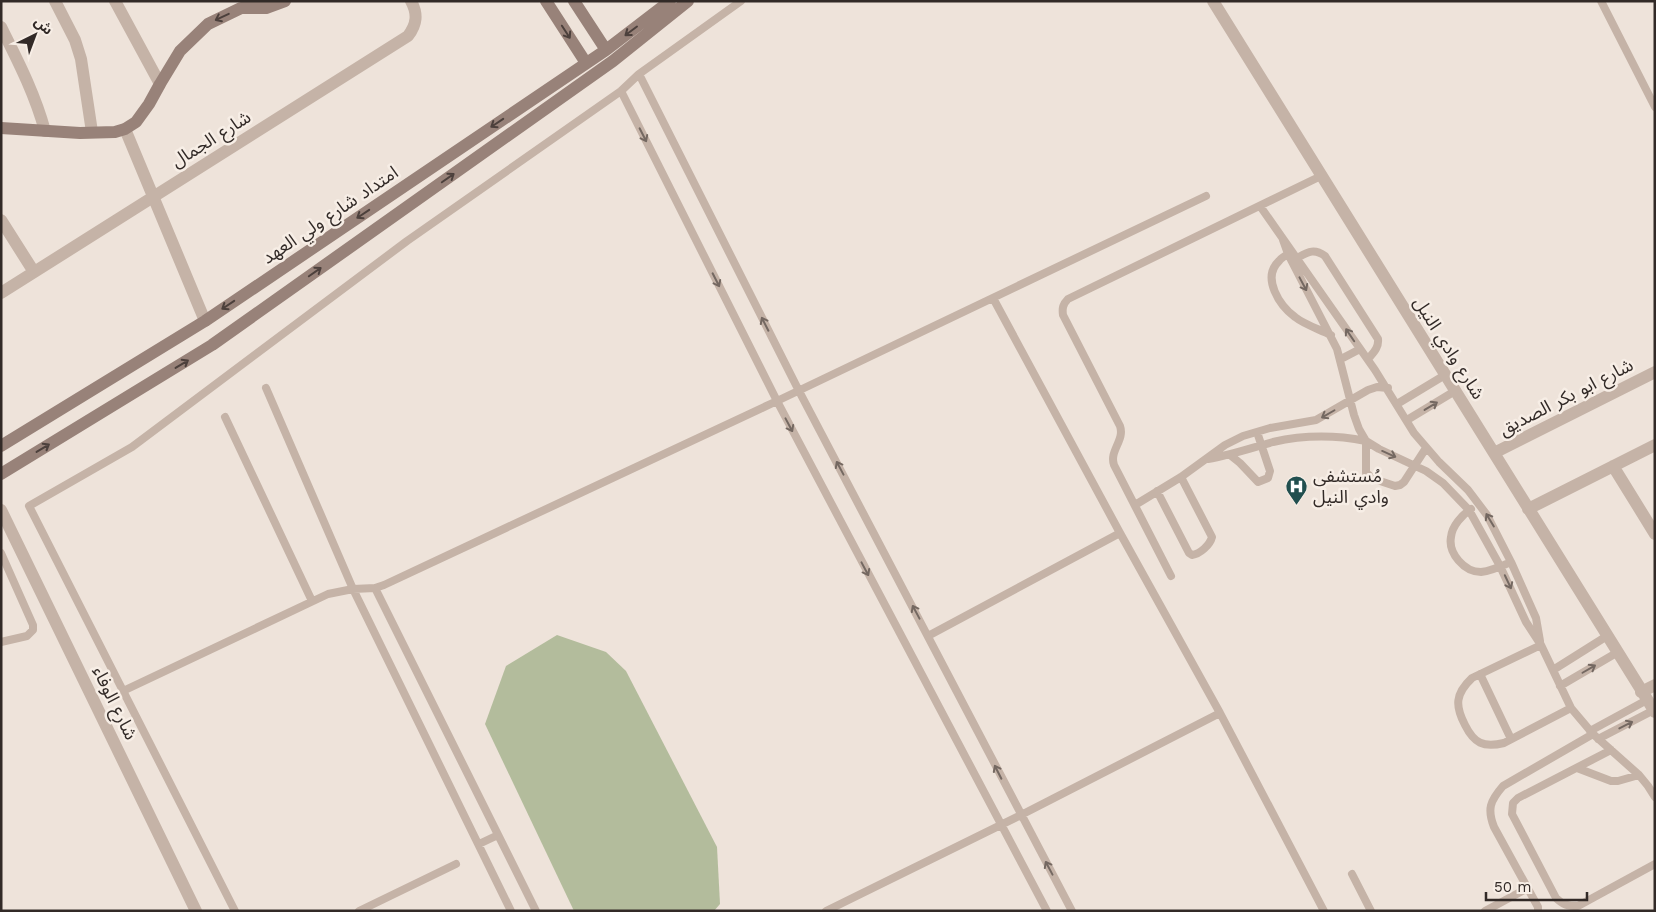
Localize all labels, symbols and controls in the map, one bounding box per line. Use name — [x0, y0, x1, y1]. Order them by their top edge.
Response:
north arrow — [10, 10, 60, 60]
text: ش — [31, 13, 56, 38]
one-way arrow — [215, 13, 230, 22]
one-way arrow — [561, 25, 571, 39]
one-way arrow — [625, 25, 638, 36]
street label: شارع الجمال — [167, 106, 257, 175]
one-way arrow — [491, 118, 505, 128]
one-way arrow — [639, 127, 648, 142]
street label: امتداد شارع ولي العهد — [258, 161, 404, 271]
one-way arrow — [441, 173, 455, 183]
one-way arrow — [356, 209, 370, 219]
one-way arrow — [308, 267, 322, 277]
one-way arrow — [712, 272, 721, 287]
one-way arrow — [1299, 276, 1309, 290]
street label: شارع وادي النيل — [1406, 293, 1489, 405]
one-way arrow — [221, 299, 235, 310]
one-way arrow — [760, 317, 770, 332]
one-way arrow — [1345, 328, 1355, 342]
street label: شارع ابو بكر الصديق — [1495, 354, 1638, 443]
one-way arrow — [174, 358, 188, 368]
one-way arrow — [1424, 400, 1438, 410]
one-way arrow — [1322, 409, 1336, 419]
one-way arrow — [785, 417, 795, 432]
one-way arrow — [35, 443, 49, 453]
one-way arrow — [1382, 450, 1397, 459]
one-way arrow — [835, 461, 845, 476]
place label: مُستشفى وادي النيل — [1313, 465, 1389, 510]
hospital icon: مُستشفى وادي النيل — [1285, 474, 1309, 505]
one-way arrow — [1484, 513, 1494, 527]
one-way arrow — [860, 561, 870, 576]
one-way arrow — [1503, 574, 1513, 589]
one-way arrow — [911, 605, 921, 620]
street label: شارع الوفاء — [85, 663, 142, 745]
one-way arrow — [1581, 664, 1596, 673]
one-way arrow — [1618, 720, 1633, 729]
one-way arrow — [993, 765, 1002, 780]
one-way arrow — [1044, 860, 1054, 875]
scale bar — [1486, 870, 1587, 902]
text: 50 m — [1494, 878, 1531, 896]

